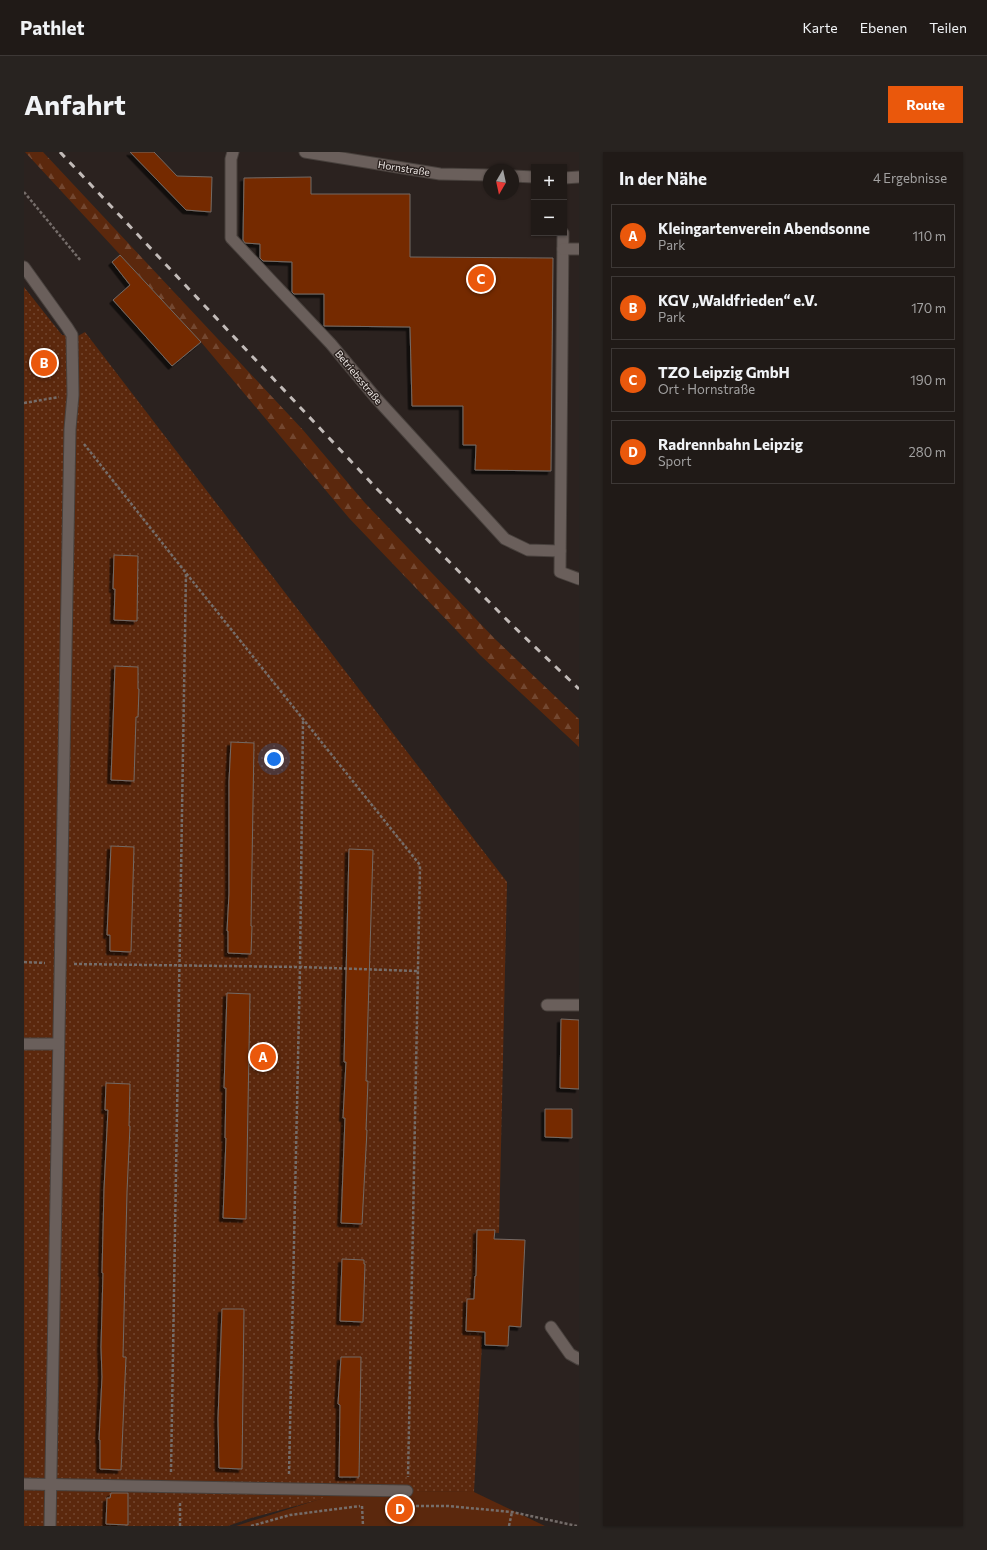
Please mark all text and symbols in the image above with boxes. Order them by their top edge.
text: Pathlet [20,16,85,39]
text: Karte [802,19,838,36]
text: Ebenen [860,19,907,36]
text: Teilen [929,19,967,36]
button: Route [888,86,963,123]
text: Anfahrt [24,87,126,121]
street label: Hornstraße [377,158,431,178]
north arrow [483,164,519,200]
map controls [531,164,567,236]
button: + [531,164,567,200]
text: In der Nähe [619,168,707,189]
text: 4 Ergebnisse [873,170,947,186]
button: − [531,200,567,236]
text: Kleingartenverein Abendsonne [658,219,870,237]
text: A [628,228,638,244]
text: 110 m [913,228,946,244]
text: Park [658,237,685,253]
pin: C [468,264,494,294]
text: KGV „Waldfrieden“ e.V. [658,291,818,309]
text: B [629,300,637,316]
text: 170 m [911,300,946,316]
text: Park [658,309,685,325]
street label: Betriebsstraße [333,347,385,407]
pin: B [31,348,57,378]
text: TZO Leipzig GmbH [658,363,790,381]
text: C [629,372,637,388]
text: 190 m [910,372,946,388]
text: Ort · Hornstraße [658,381,755,397]
text: Radrennbahn Leipzig [658,435,803,453]
text: D [628,444,638,460]
text: 280 m [909,444,946,460]
text: Sport [658,453,692,469]
your location [264,749,284,769]
pin: A [250,1042,276,1072]
pin: D [387,1494,413,1524]

